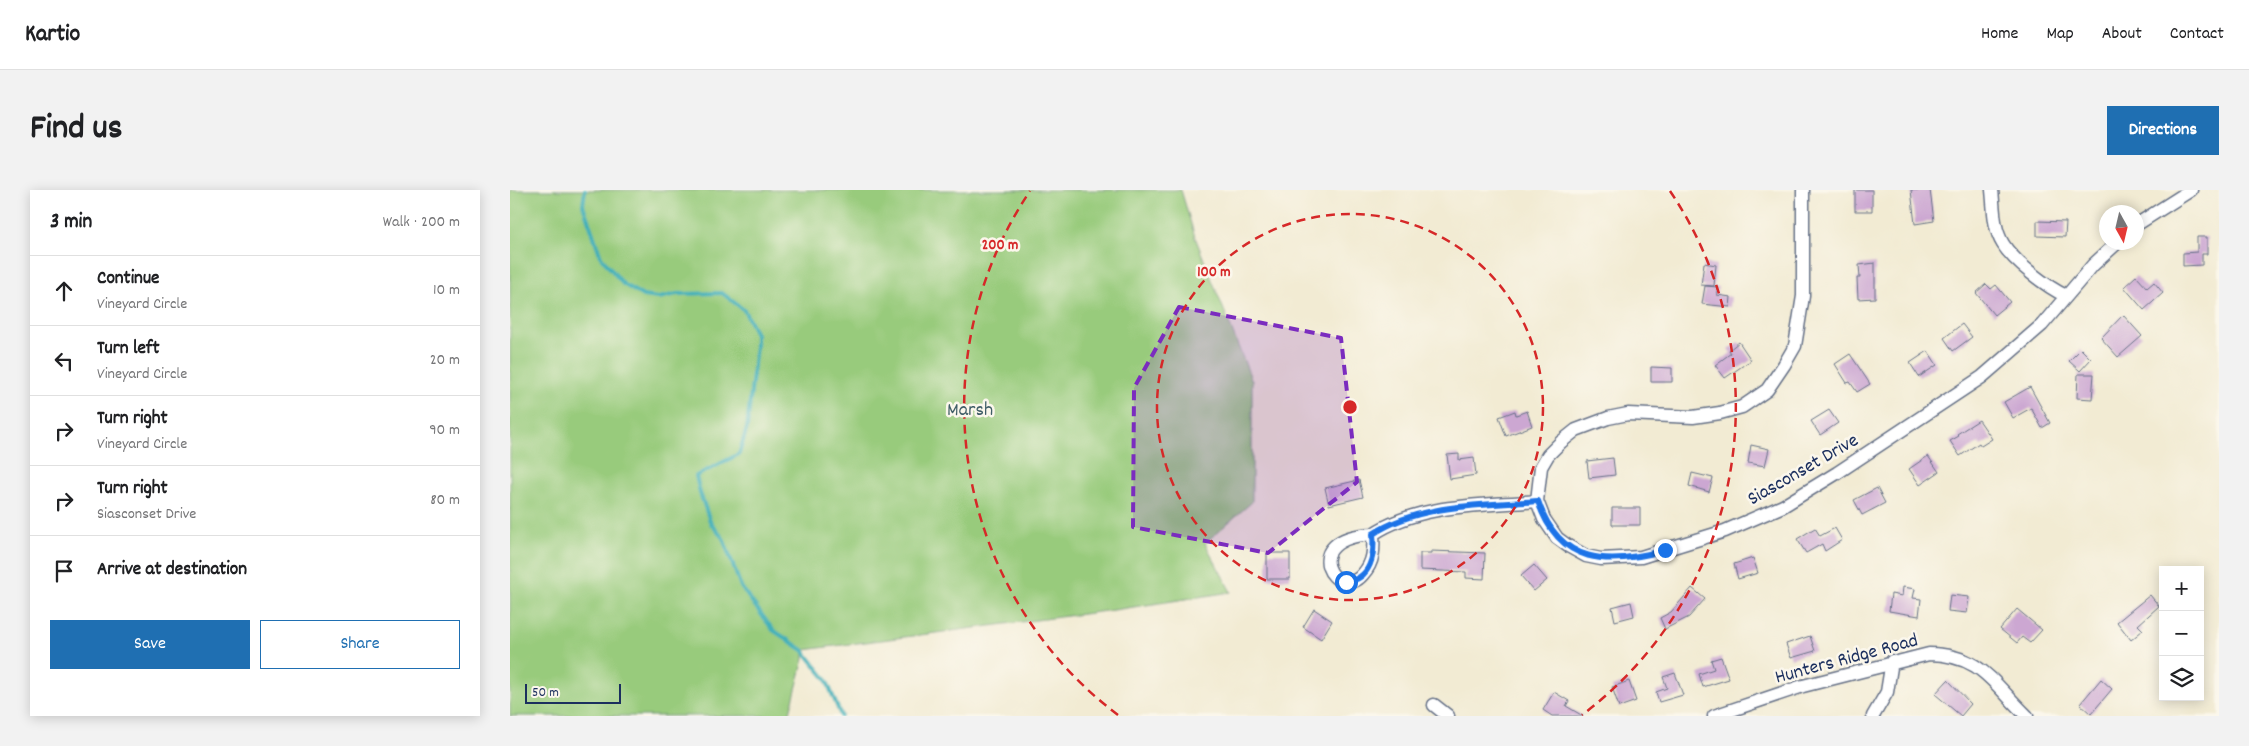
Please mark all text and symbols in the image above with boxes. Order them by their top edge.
text: Kartio [25,18,80,52]
text: Home [1981,22,2018,47]
text: Map [2046,22,2074,47]
text: About [2102,22,2142,47]
text: Contact [2170,22,2224,47]
text: Find us [30,105,122,155]
button: Directions [2107,106,2219,155]
north arrow [2099,205,2144,250]
text: 3 min [50,208,92,238]
text: Walk · 200 m [383,211,460,234]
text: 200 m [982,235,1018,257]
text: 100 m [1197,262,1231,284]
text: Continue [97,266,159,293]
icon: ahead [50,277,78,305]
text: 10 m [433,279,460,302]
text: Vineyard Circle [97,293,187,316]
text: Turn left [97,336,160,363]
icon: left [50,347,78,375]
text: 20 m [430,349,460,372]
text: Vineyard Circle [97,363,187,386]
park label: Marsh [947,397,993,425]
centre of rings [1341,398,1359,416]
text: Turn right [97,406,168,433]
icon: right [50,417,78,445]
text: 90 m [429,419,460,442]
street label: Siasconset Drive [1743,427,1864,514]
text: Vineyard Circle [97,433,187,456]
text: Turn right [97,476,168,503]
icon: right [50,487,78,515]
text: 80 m [430,489,460,512]
text: Siasconset Drive [97,503,196,526]
route end [1654,539,1677,562]
icon: arrive [50,557,78,585]
text: Arrive at destination [97,557,247,584]
map controls [2159,566,2204,701]
button: + [2159,566,2204,611]
route start [1335,571,1358,594]
button: − [2159,611,2204,656]
button: Save [50,620,250,669]
button: Share [260,620,460,669]
street label: Hunters Ridge Road [1772,627,1921,692]
button: layers [2159,656,2204,701]
scale bar [525,681,621,704]
text: 50 m [532,683,559,703]

